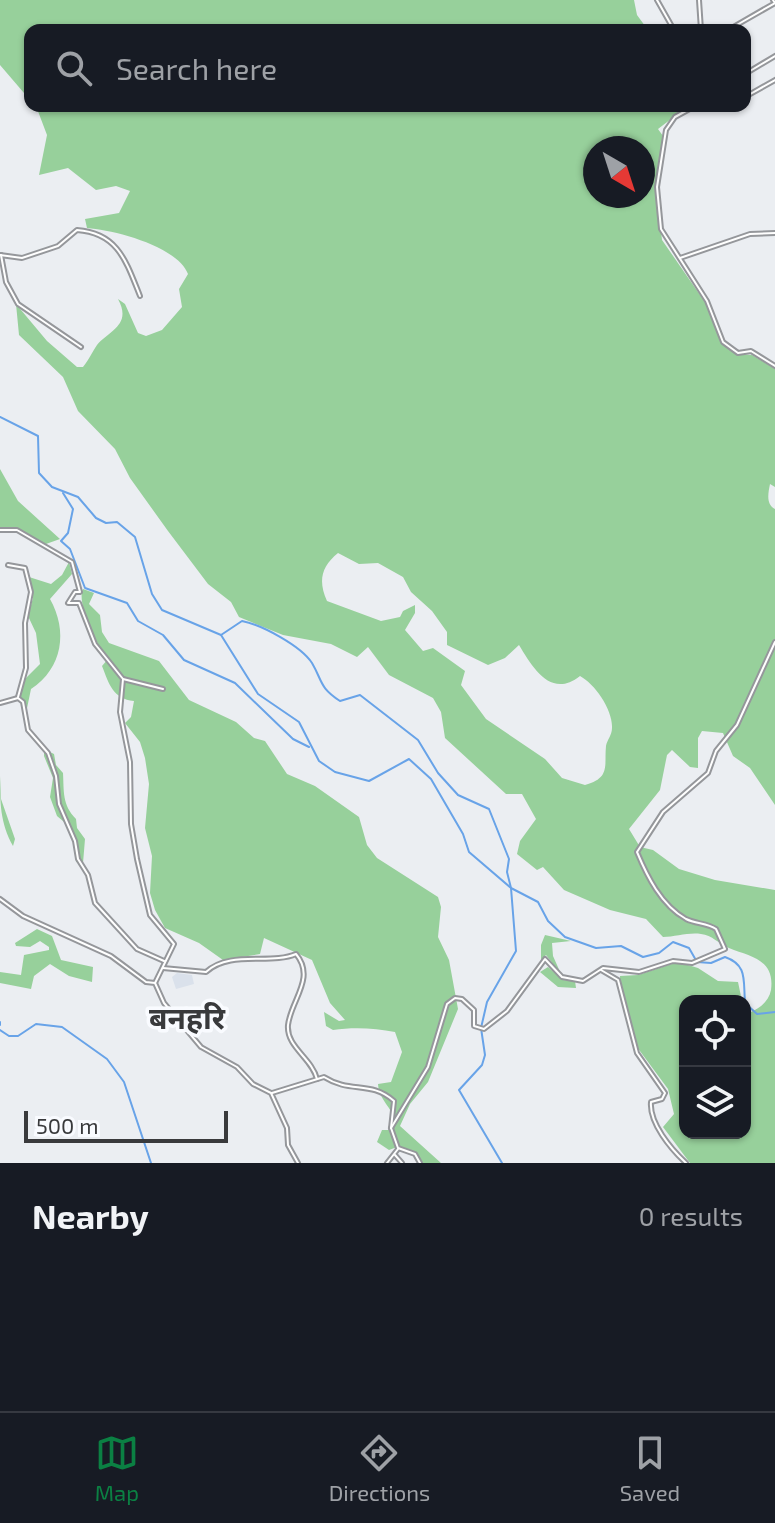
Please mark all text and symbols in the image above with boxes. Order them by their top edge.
search box [24,24,751,112]
icon: search [52,46,96,90]
text: Search here [116,50,277,86]
north arrow [583,136,655,208]
map controls [679,995,751,1139]
button: locate [679,995,751,1067]
district label: बनहरि [149,999,226,1035]
button: layers [679,1067,751,1139]
scale bar [24,1107,228,1143]
text: 500 m [36,1112,99,1138]
text: Nearby [32,1195,149,1236]
text: 0 results [639,1200,743,1231]
tab: Map [95,1431,139,1505]
tab: Directions [329,1431,430,1505]
tab: Saved [620,1431,680,1505]

